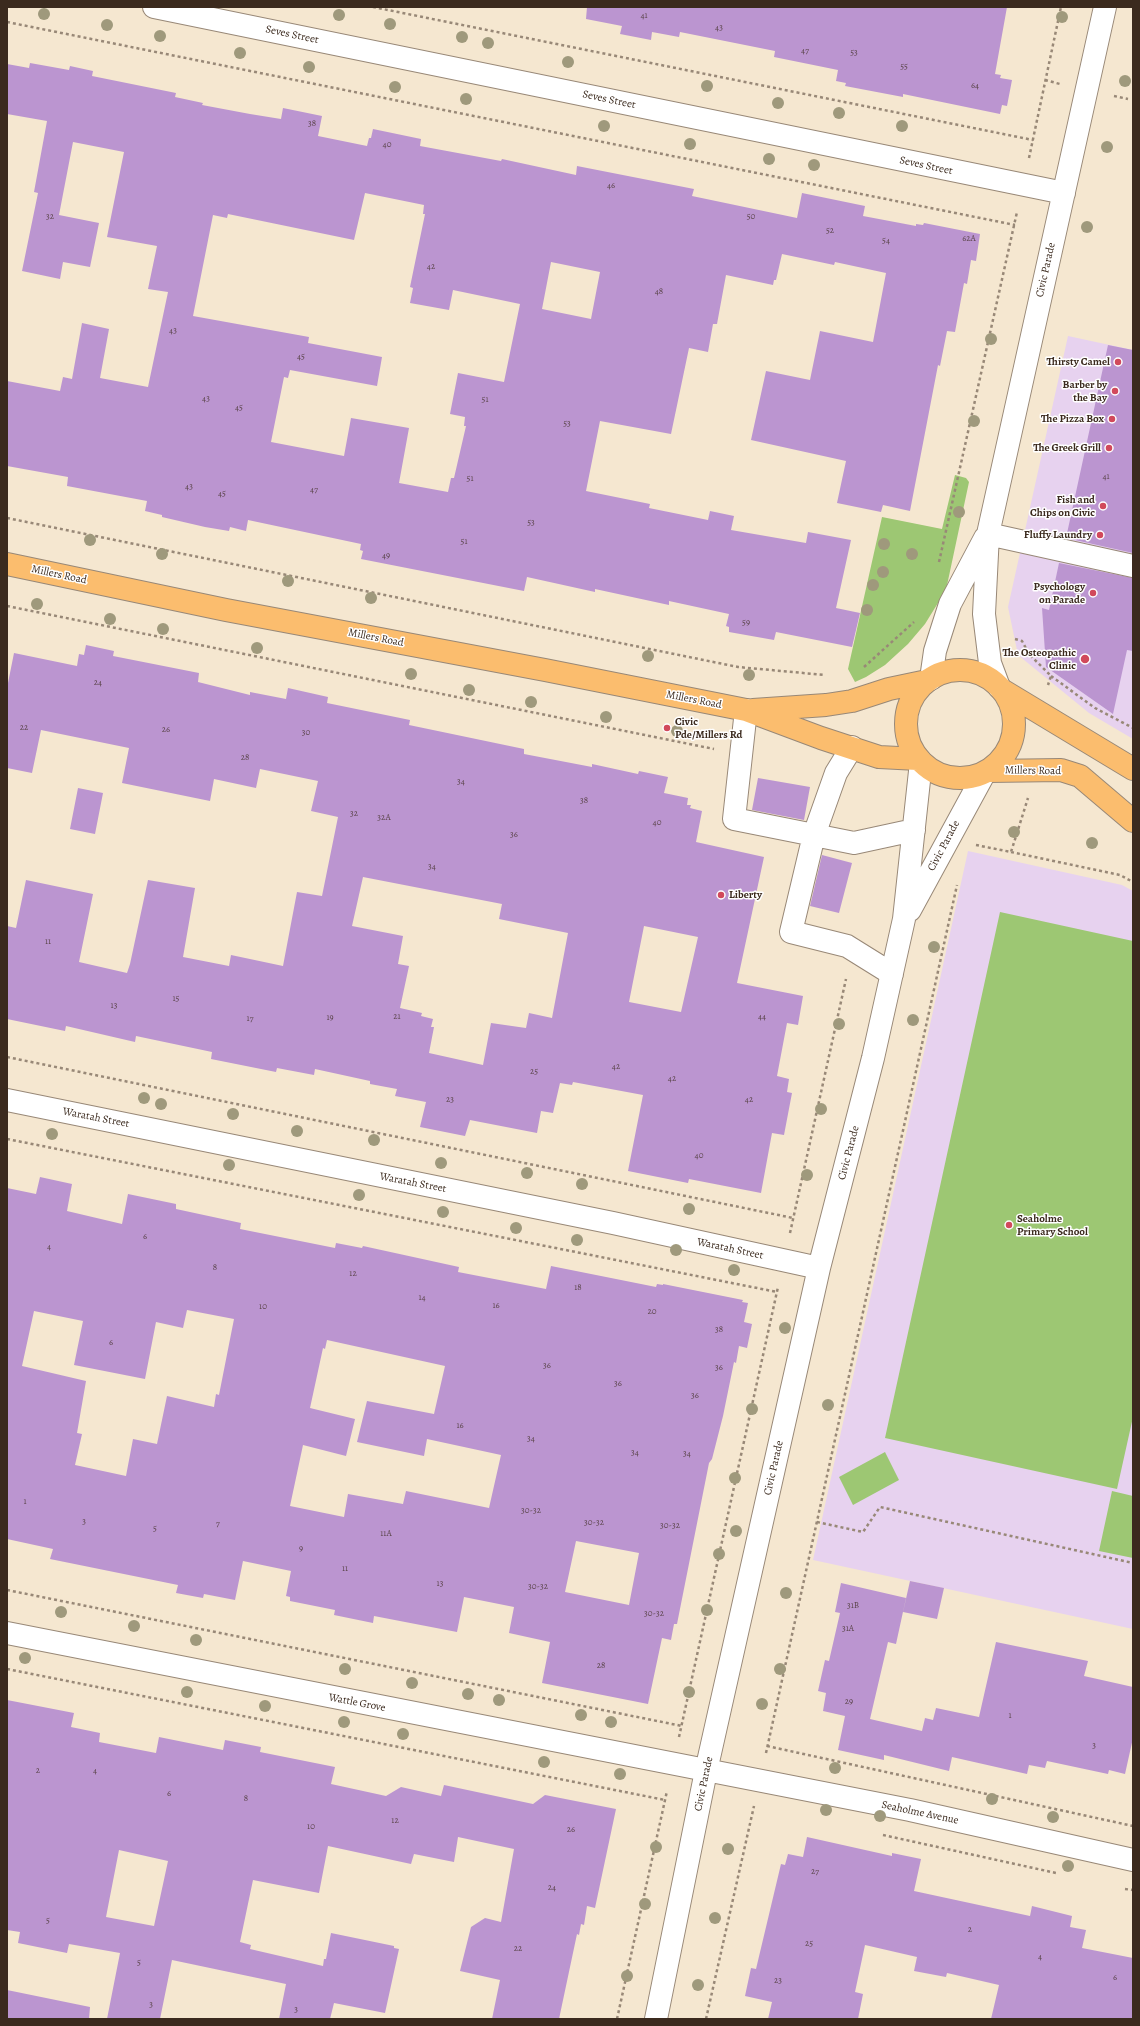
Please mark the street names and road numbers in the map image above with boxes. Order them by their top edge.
street label: Seves Street [264,23,320,47]
street label: Seves Street [581,88,637,112]
street label: Seves Street [898,154,954,178]
street label: Civic Parade [1033,241,1059,299]
street label: Millers Road [30,563,88,587]
street label: Millers Road [347,626,405,650]
street label: Millers Road [665,688,723,712]
street label: Millers Road [1005,764,1061,778]
street label: Civic Parade [925,818,963,874]
street label: Waratah Street [62,1105,130,1131]
street label: Civic Parade [835,1124,863,1182]
street label: Waratah Street [379,1170,447,1196]
street label: Waratah Street [696,1236,764,1262]
street label: Civic Parade [761,1439,787,1497]
street label: Wattle Grove [327,1691,387,1715]
street label: Civic Parade [692,1755,716,1813]
street label: Seaholme Avenue [880,1798,960,1828]

